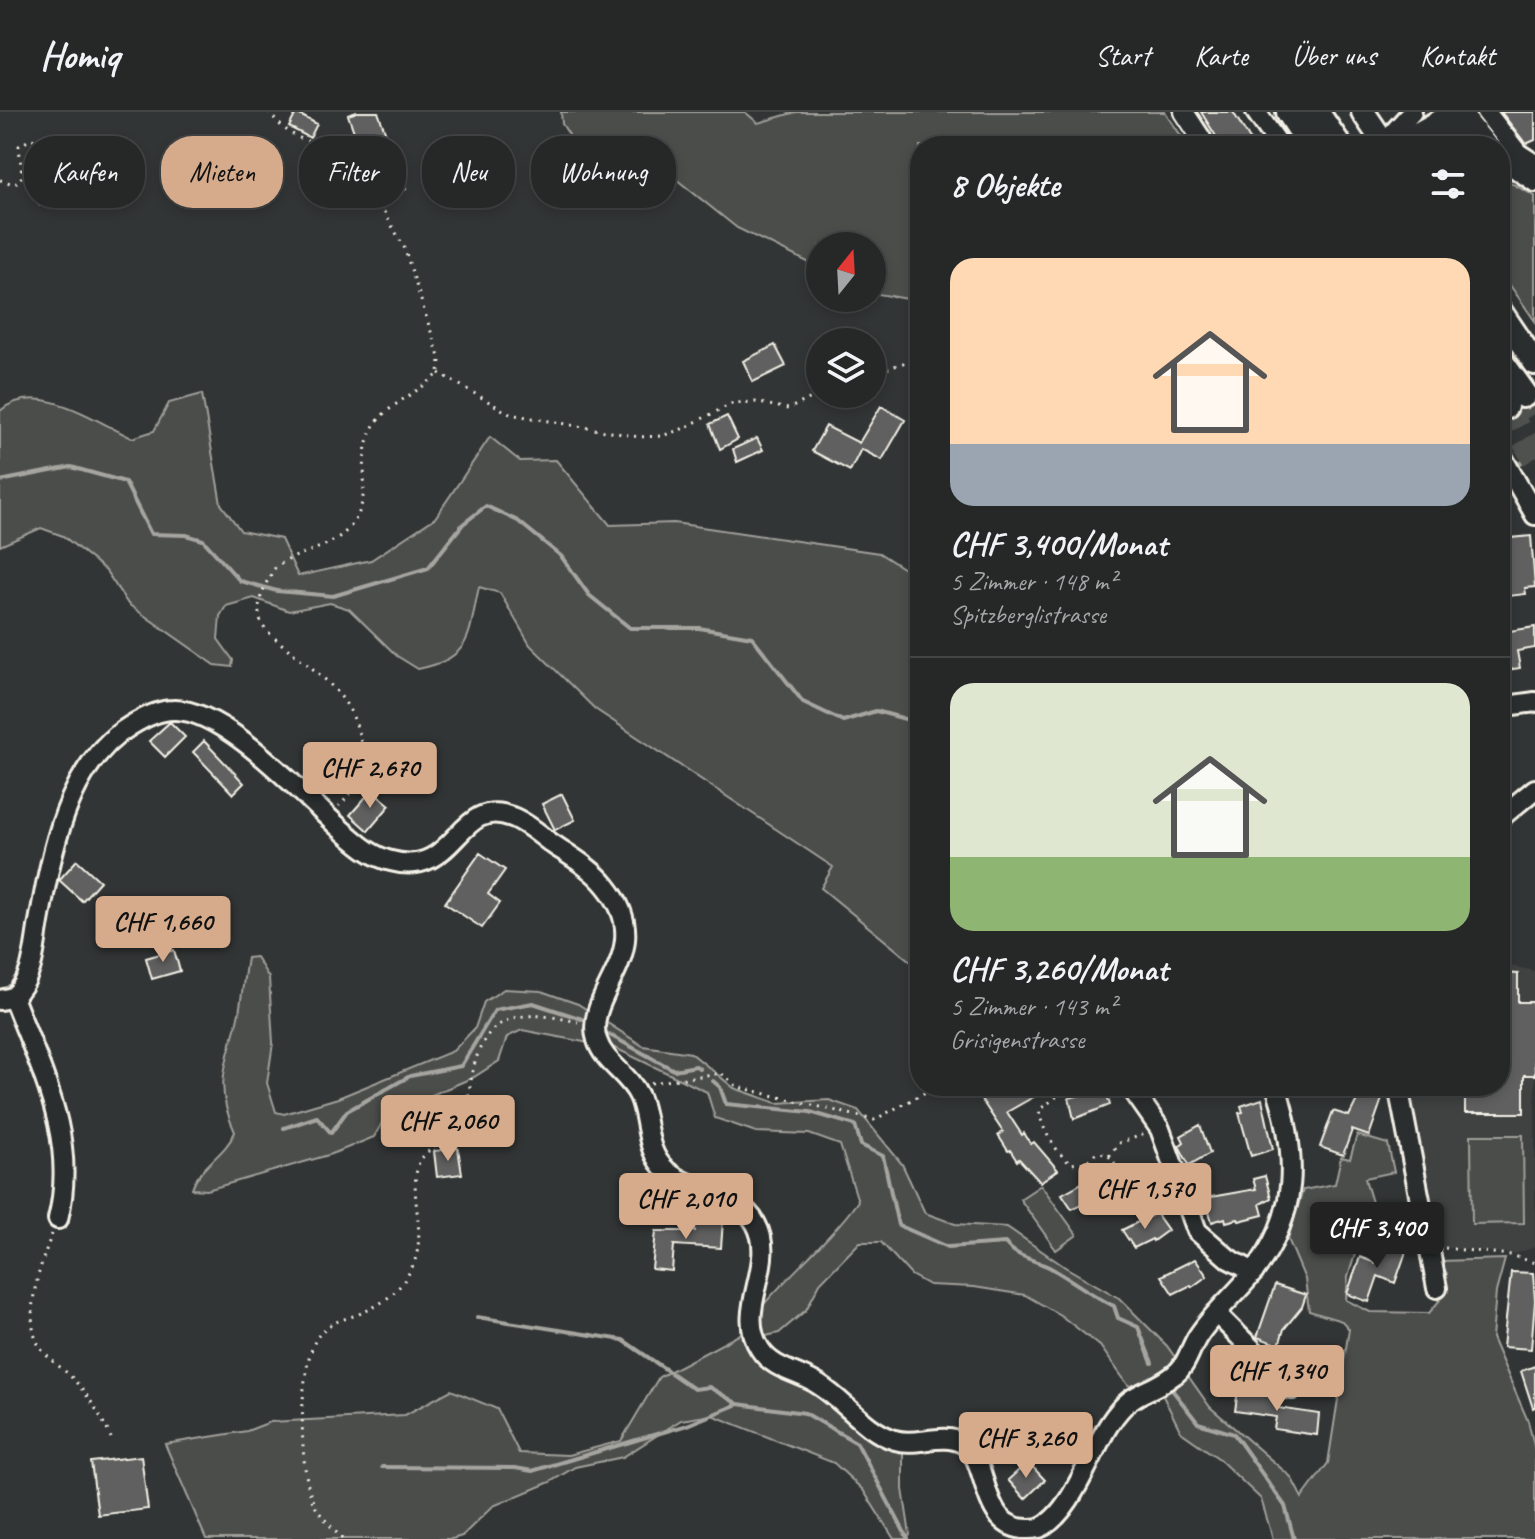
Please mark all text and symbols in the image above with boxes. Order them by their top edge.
text: Homiq [40,32,119,79]
text: Start [1095,38,1150,73]
text: Karte [1194,38,1248,73]
text: Über uns [1292,38,1376,73]
text: Kontakt [1420,38,1495,73]
chip: Kaufen [24,136,145,208]
chip: Mieten [161,136,283,208]
chip: Filter [299,136,406,208]
chip: Neu [422,136,515,208]
chip: Wohnung [531,136,676,208]
icon: filters [1426,162,1470,206]
text: 8 Objekte [950,163,1060,206]
north arrow [806,232,886,312]
map controls [806,232,886,408]
icon: home [1138,310,1282,454]
button: layers [806,328,886,408]
text: CHF 3,400/Monat [950,522,1167,565]
text: 5 Zimmer · 148 m² [950,565,1116,598]
text: Spitzberglistrasse [950,598,1106,631]
icon: home [1138,735,1282,879]
pin: CHF 2,670 [278,742,462,810]
text: CHF 2,670 [321,751,419,784]
pin: CHF 1,660 [71,896,255,964]
text: CHF 1,660 [114,905,212,938]
text: CHF 3,260/Monat [950,947,1168,990]
text: 5 Zimmer · 143 m² [950,990,1116,1023]
text: Grisigenstrasse [950,1023,1084,1056]
pin: CHF 2,060 [356,1095,540,1163]
text: CHF 2,060 [399,1104,497,1137]
pin: CHF 1,570 [1053,1163,1237,1231]
text: CHF 1,570 [1096,1172,1194,1205]
pin: CHF 2,010 [594,1173,778,1241]
text: CHF 2,010 [637,1182,735,1215]
pin: CHF 3,400 [1285,1202,1469,1270]
text: CHF 3,400 [1328,1211,1426,1244]
pin: CHF 1,340 [1185,1345,1369,1413]
text: CHF 1,340 [1228,1354,1326,1387]
pin: CHF 3,260 [934,1412,1118,1480]
text: CHF 3,260 [977,1421,1075,1454]

